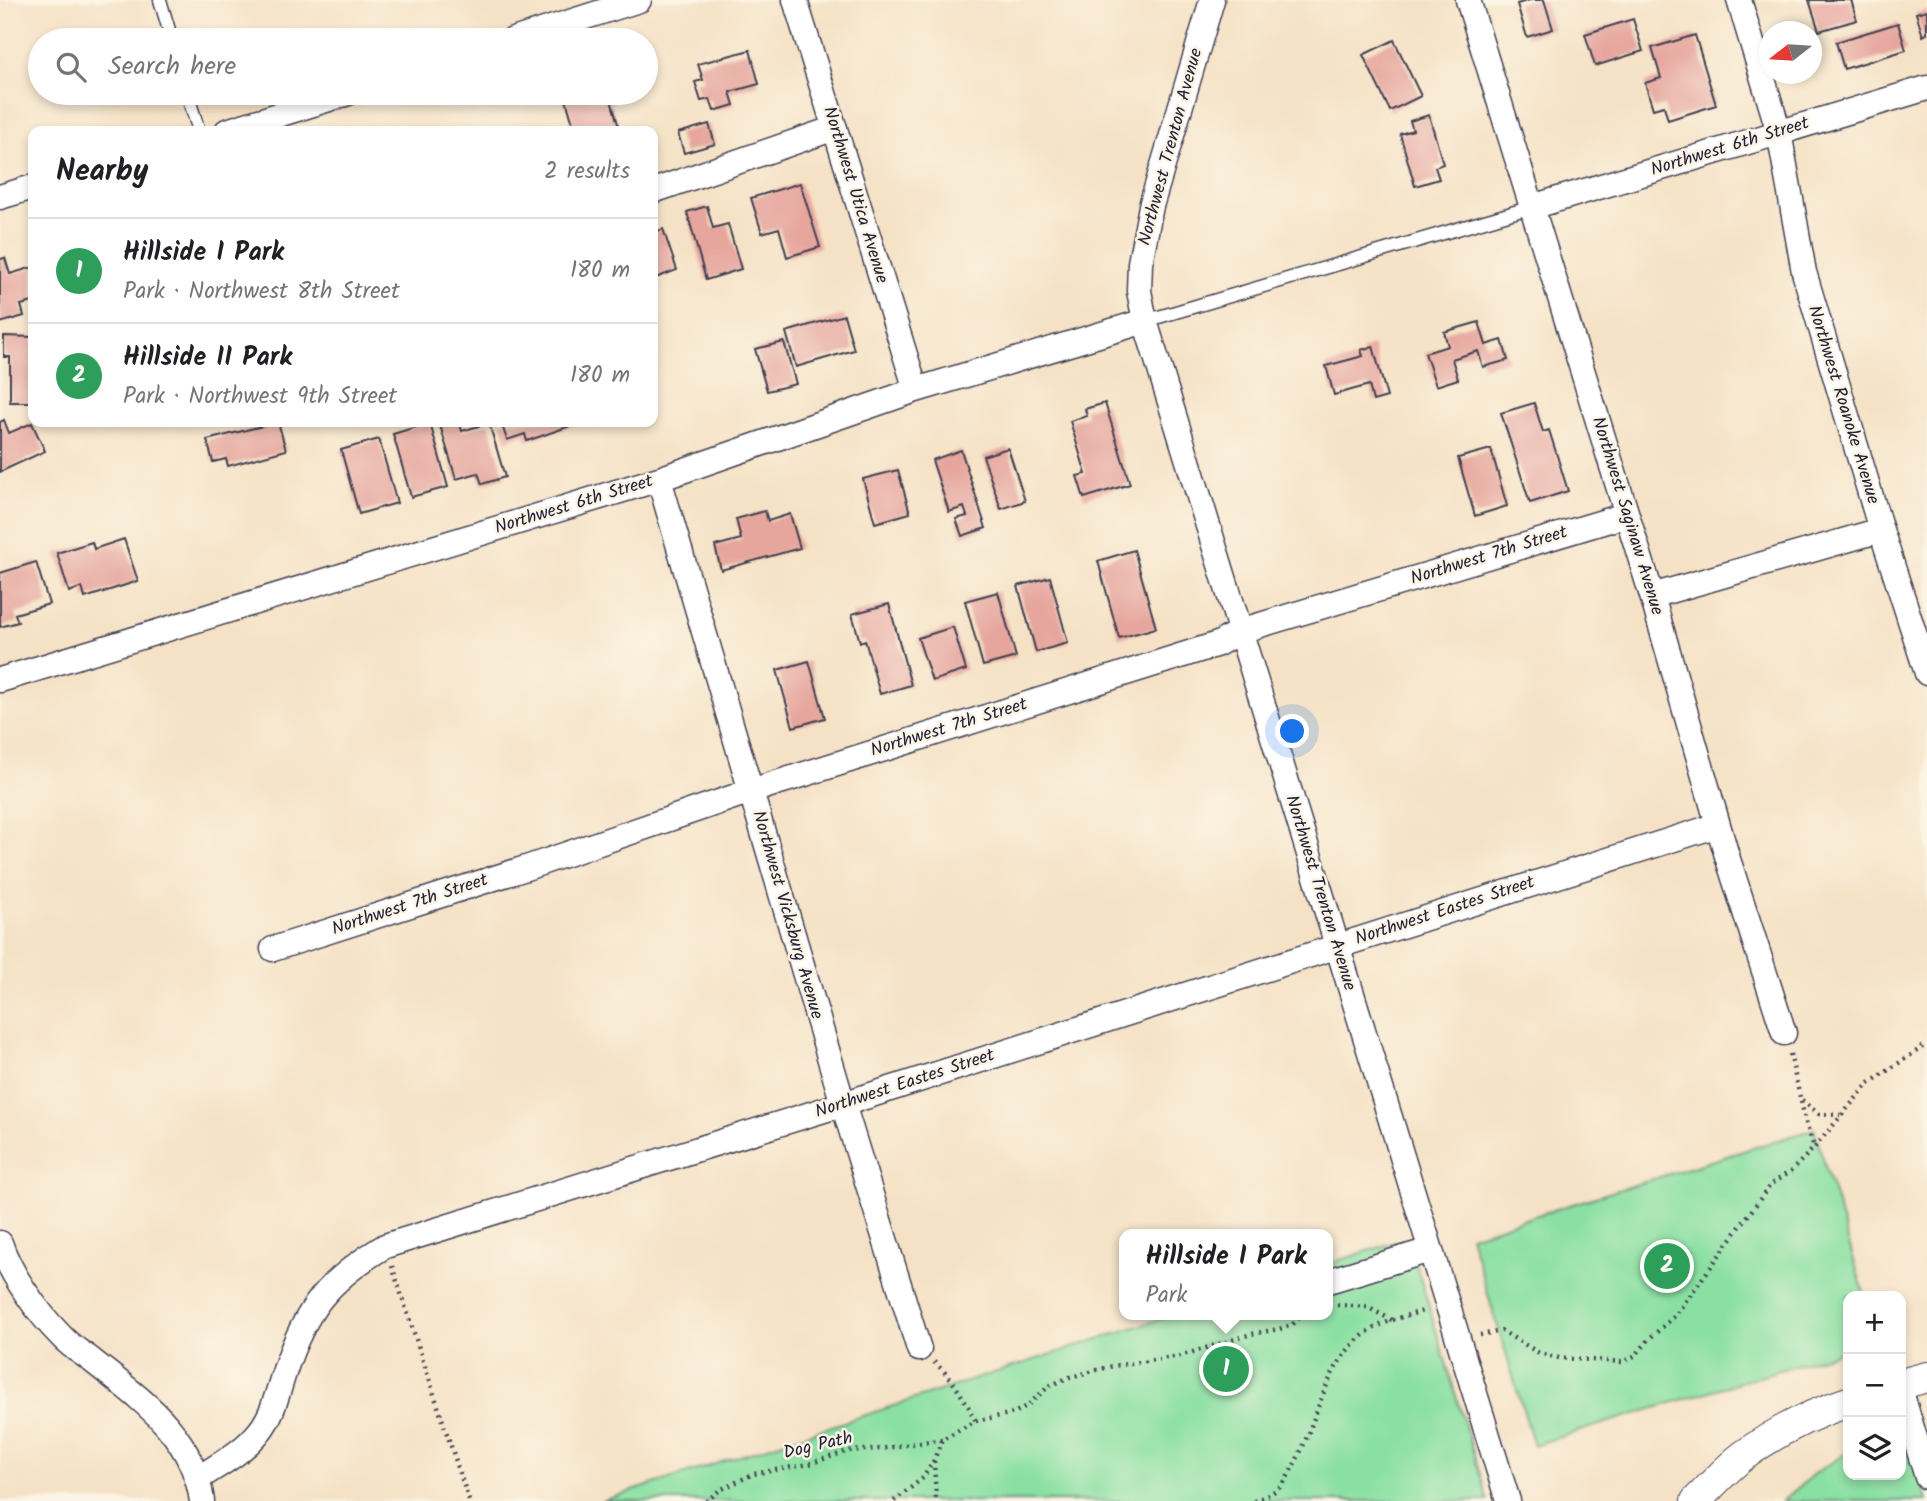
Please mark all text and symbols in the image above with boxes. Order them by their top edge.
north arrow [1759,21,1822,84]
search box [28,28,658,105]
street label: Northwest Trenton Avenue [1131,45,1211,249]
text: Search here [108,46,236,88]
icon: search [52,48,90,86]
street label: Northwest Utica Avenue [814,103,896,287]
street label: Northwest 6th Street [1647,109,1814,185]
text: Nearby [56,148,148,196]
text: 2 results [544,154,630,190]
text: Hillside I Park [123,232,284,274]
text: 1 [76,253,82,289]
text: 180 m [570,253,630,289]
text: Park · Northwest 8th Street [123,274,400,310]
street label: Northwest Roanoke Avenue [1799,302,1887,508]
text: Hillside II Park [123,337,292,379]
text: 2 [72,358,86,394]
text: 180 m [570,358,630,394]
text: Park · Northwest 9th Street [123,379,397,415]
street label: Northwest Saginaw Avenue [1583,413,1671,619]
street label: Northwest 6th Street [491,467,658,543]
street label: Northwest 7th Street [1407,518,1572,594]
street label: Northwest 7th Street [867,690,1032,766]
your location [1275,714,1309,748]
street label: Northwest Trenton Avenue [1276,792,1364,994]
street label: Northwest Vicksburg Avenue [743,807,831,1023]
street label: Northwest 7th Street [328,866,493,944]
street label: Northwest Eastes Street [1351,868,1539,954]
street label: Northwest Eastes Street [811,1041,999,1127]
popup [1119,1229,1333,1320]
text: Hillside I Park [1146,1236,1306,1278]
pin: 2 [1644,1240,1690,1292]
text: Park [1146,1278,1187,1314]
map controls [1843,1291,1906,1480]
button: + [1843,1291,1906,1354]
pin: 1 [1203,1343,1249,1395]
button: − [1843,1354,1906,1417]
button: layers [1843,1417,1906,1480]
street label: Dog Path [780,1424,856,1468]

